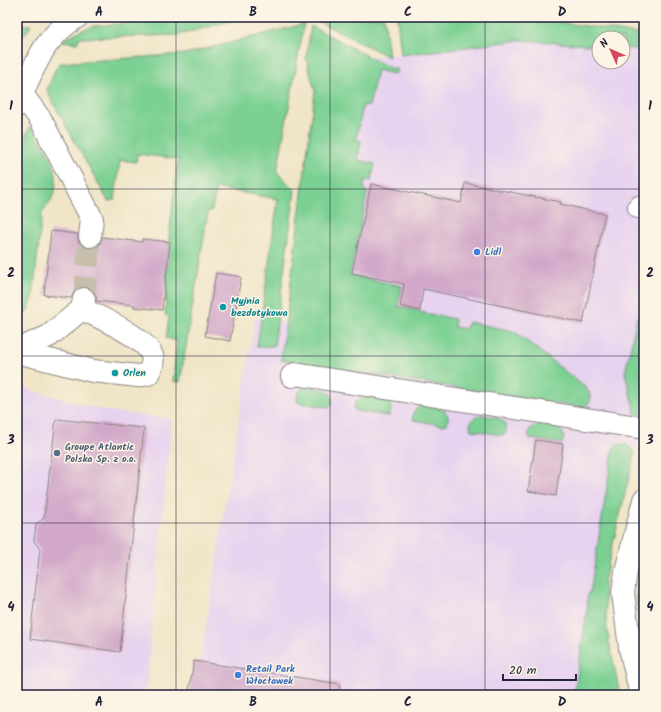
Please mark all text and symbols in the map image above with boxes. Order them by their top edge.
text: A [95,2,103,23]
text: B [249,2,257,23]
text: C [404,2,412,23]
text: D [558,2,567,23]
north arrow [591,30,631,70]
text: N [596,35,613,52]
text: 1 [9,96,13,117]
text: 1 [648,96,652,117]
place label: Lidl [485,244,501,260]
marker: Lidl [472,247,482,257]
text: 2 [7,263,15,284]
text: 2 [646,263,654,284]
place label: Myjnia bezdotykowa [231,293,288,321]
marker: Myjnia bezdotykowa [218,302,228,312]
place label: Orlen [123,365,146,381]
marker: Orlen [110,368,120,378]
text: 3 [6,430,15,451]
text: 3 [645,430,654,451]
place label: Groupe Atlantic Polska Sp. z o.o. [65,439,136,467]
marker: Groupe Atlantic Polska Sp. z o.o. [52,448,62,458]
text: 4 [7,597,15,618]
text: 4 [646,597,654,618]
scale bar [503,656,576,682]
place label: Retail Park Włocławek [246,661,296,689]
text: 20 m [509,661,537,680]
marker: Retail Park Włocławek [233,670,243,680]
text: A [95,692,103,712]
text: B [249,692,257,712]
text: C [404,692,412,712]
text: D [558,692,567,712]

